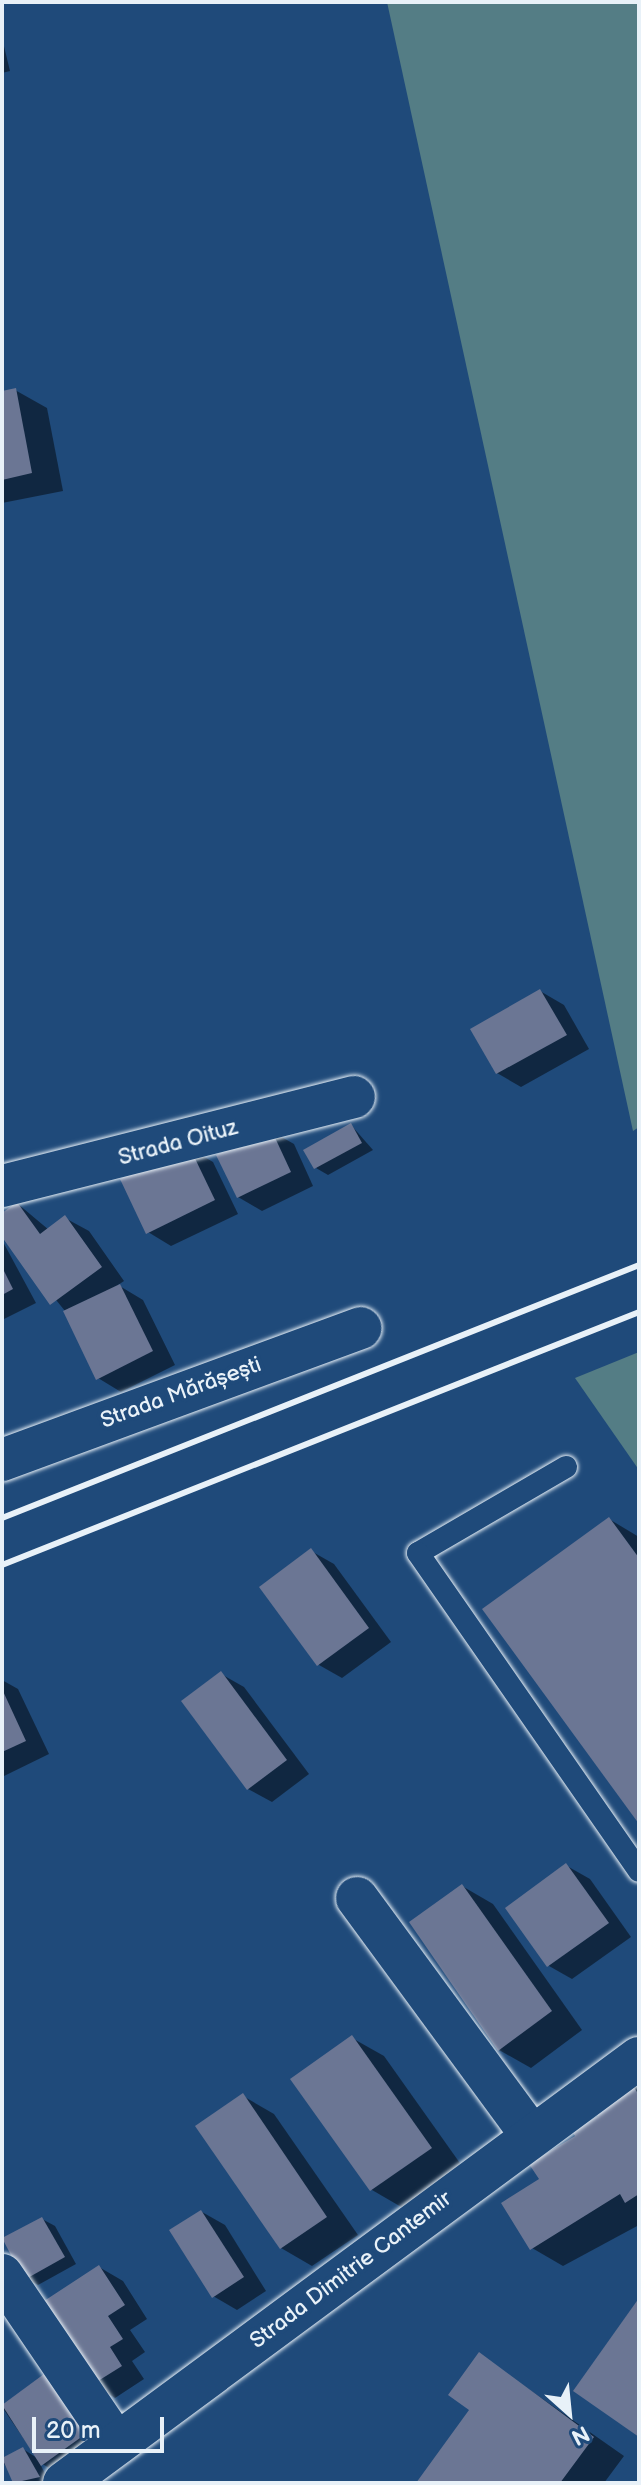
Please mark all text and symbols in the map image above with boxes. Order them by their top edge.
street label: Strada Oituz [115,1114,241,1172]
street label: Strada Mărășești [97,1352,265,1434]
street label: Strada Dimitrie Cantemir [245,2186,457,2354]
north arrow [529,2373,609,2453]
scale bar [36,2401,168,2451]
text: 20 m [46,2416,101,2445]
text: N [567,2419,594,2451]

